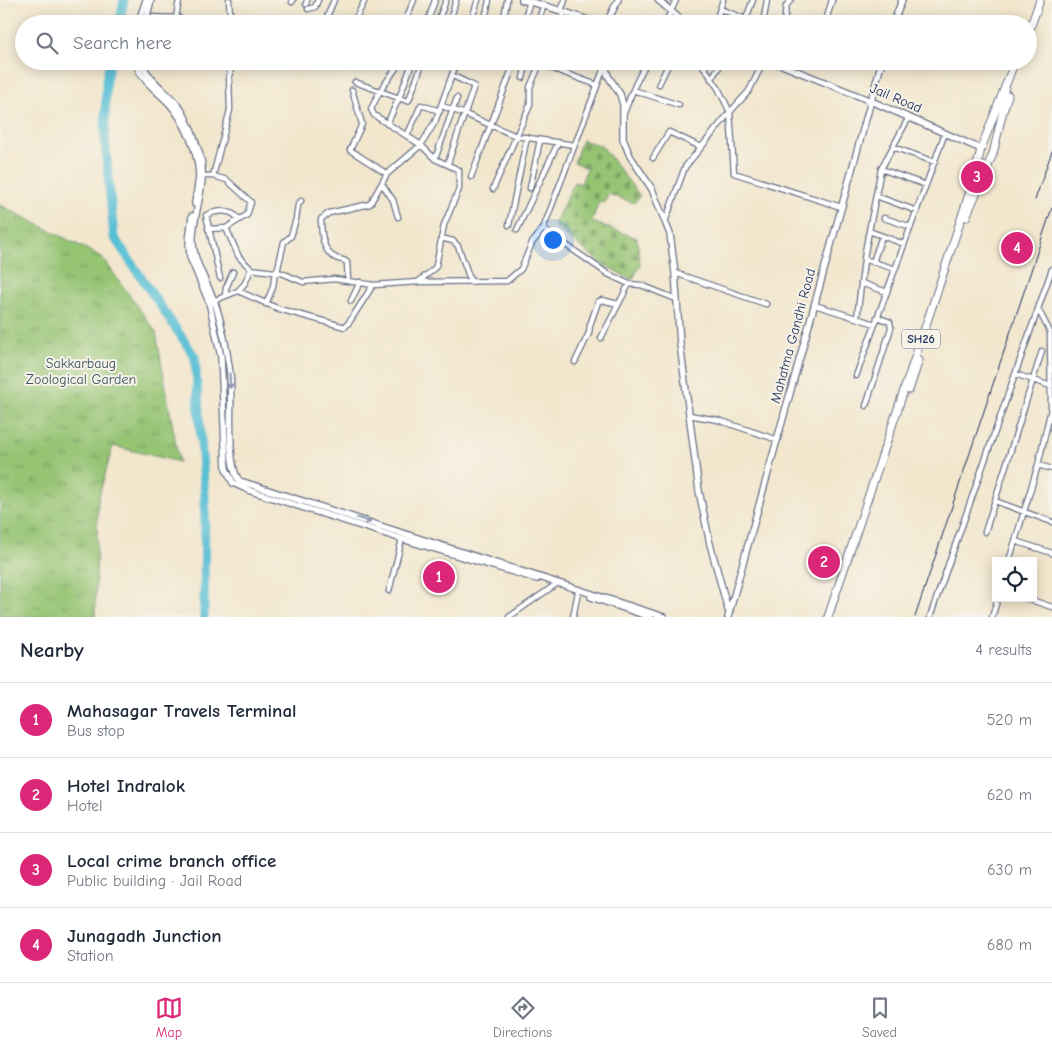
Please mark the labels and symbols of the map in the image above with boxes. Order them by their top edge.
street label: Jail Road [867,79,925,117]
pin: 3 [961,158,993,196]
your location [540,227,566,253]
pin: 4 [1001,229,1033,267]
street label: Mahatma Gandhi Road [767,267,819,405]
road number: SH26 [902,329,940,348]
park label: Sakkarbaug Zoological Garden [26,355,136,388]
one-way arrow [225,373,235,389]
one-way arrow [356,516,372,526]
pin: 2 [808,543,840,581]
pin: 1 [423,558,455,596]

